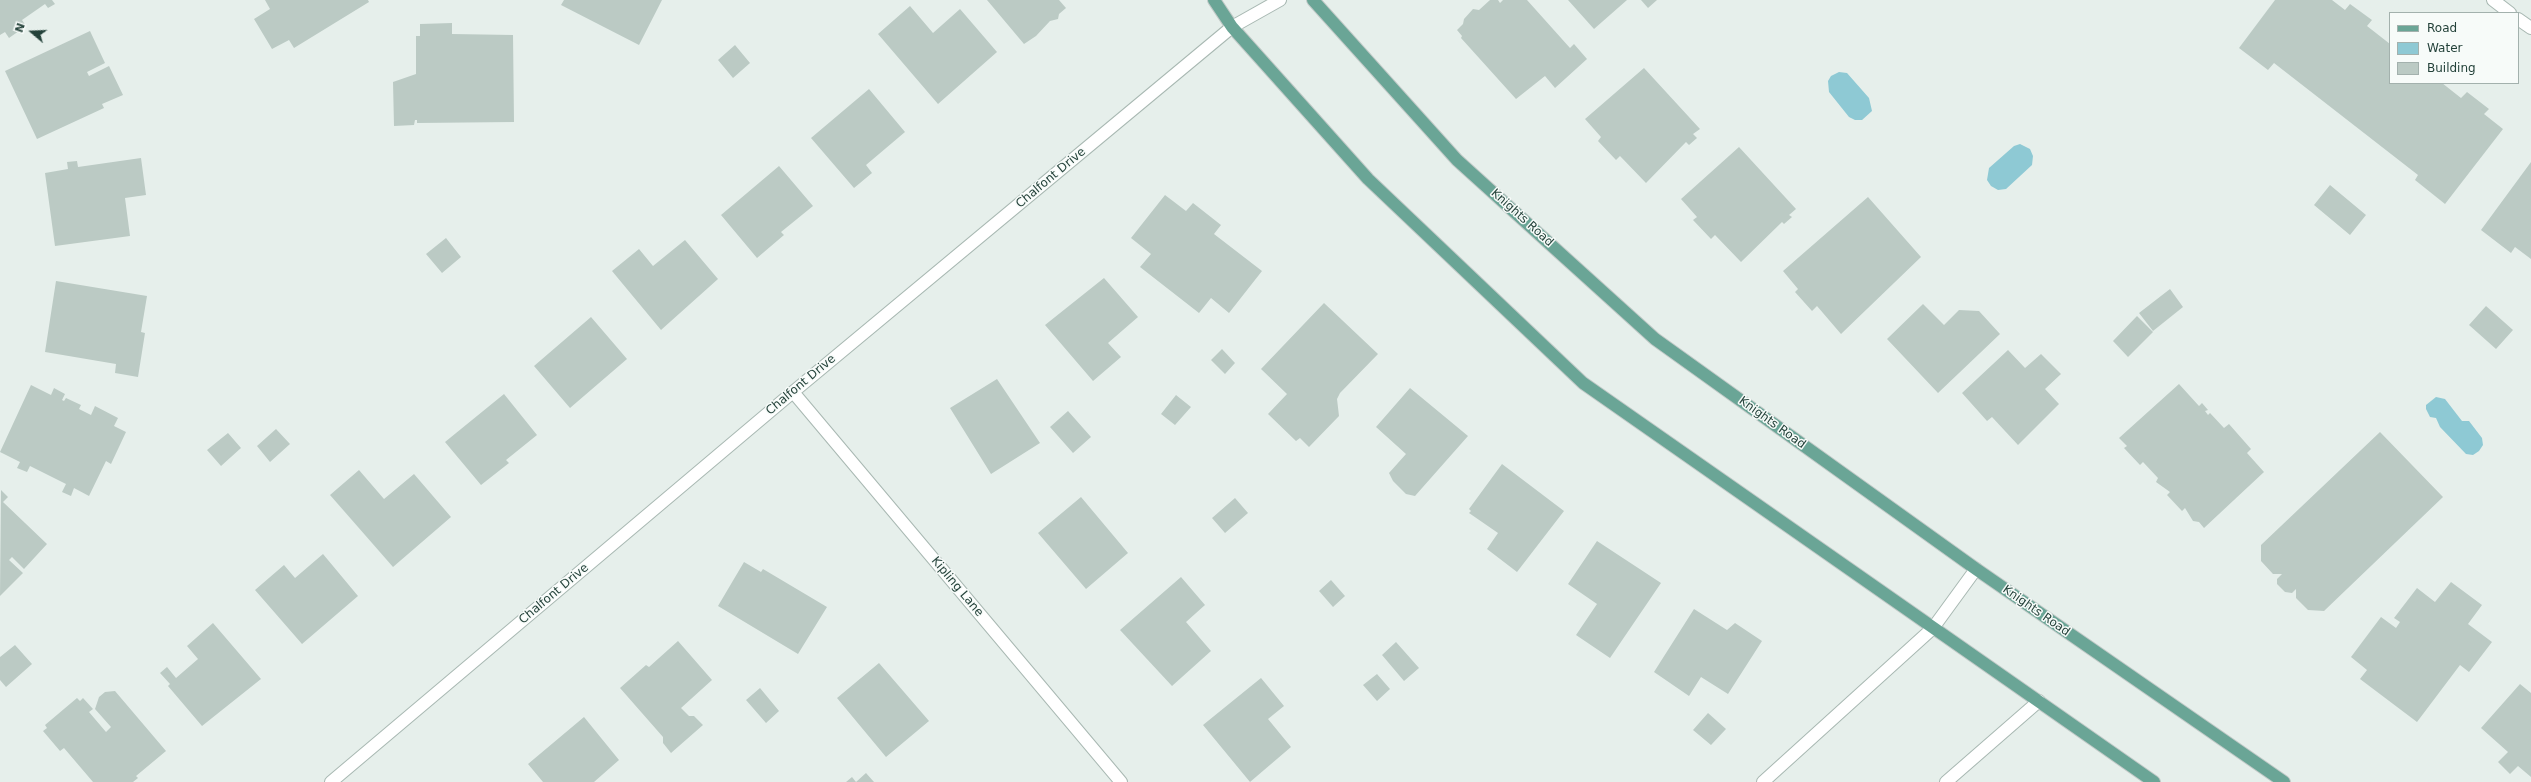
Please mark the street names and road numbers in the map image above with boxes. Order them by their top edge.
street label: Chalfont Drive [1013,145,1089,211]
street label: Knights Road [1488,186,1556,250]
street label: Chalfont Drive [763,352,839,418]
street label: Knights Road [1736,394,1808,452]
street label: Kipling Lane [928,554,986,620]
street label: Chalfont Drive [516,561,592,627]
street label: Knights Road [2000,582,2072,640]

